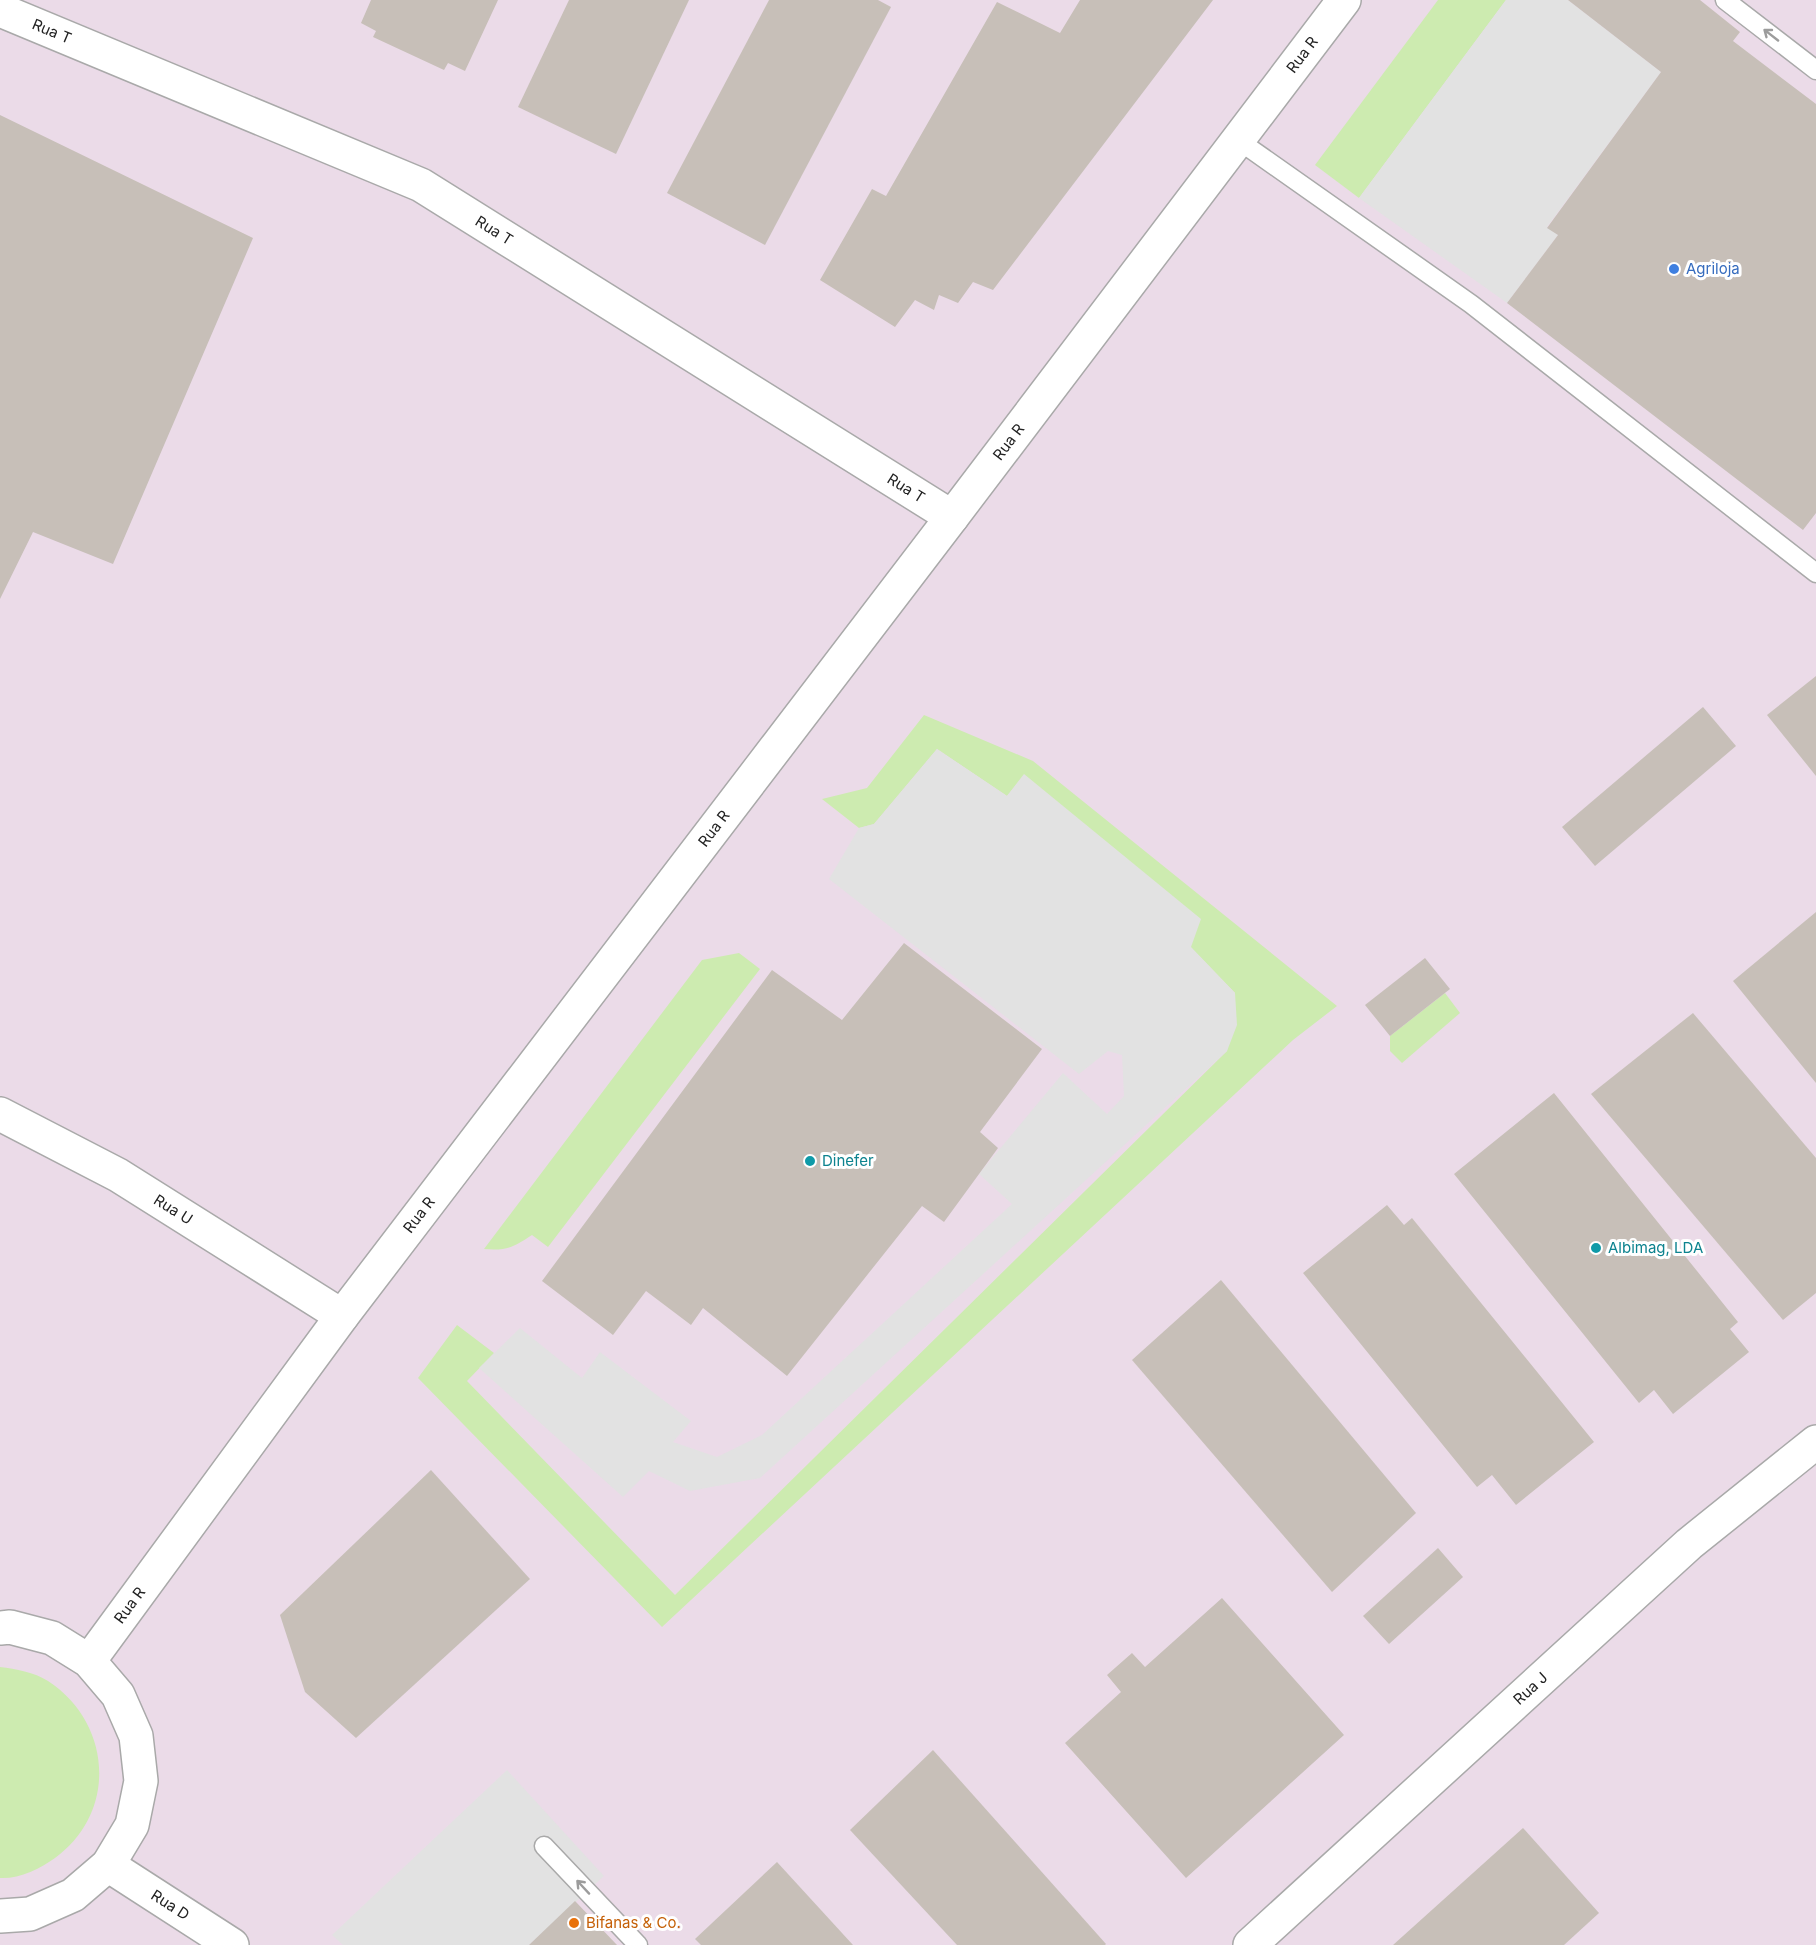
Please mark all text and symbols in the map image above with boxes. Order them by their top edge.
street label: Rua T [29,14,74,48]
one-way arrow [1763,29,1779,41]
street label: Rua R [1282,32,1322,77]
street label: Rua T [472,211,517,249]
place label: Agriloja [1686,259,1740,278]
marker: Agriloja [1667,262,1681,276]
street label: Rua R [988,420,1028,464]
street label: Rua T [884,469,929,507]
street label: Rua R [694,806,734,850]
place label: Dinefer [822,1151,874,1170]
marker: Dinefer [803,1154,817,1168]
street label: Rua U [150,1190,196,1229]
street label: Rua R [399,1192,439,1237]
place label: Albimag, LDA [1608,1238,1703,1257]
marker: Albimag, LDA [1589,1241,1603,1255]
street label: Rua R [110,1583,149,1627]
street label: Rua J [1509,1668,1551,1709]
one-way arrow [576,1880,590,1895]
street label: Rua D [148,1885,193,1924]
place label: Bifanas & Co. [586,1913,681,1932]
marker: Bifanas & Co. [567,1916,581,1930]

